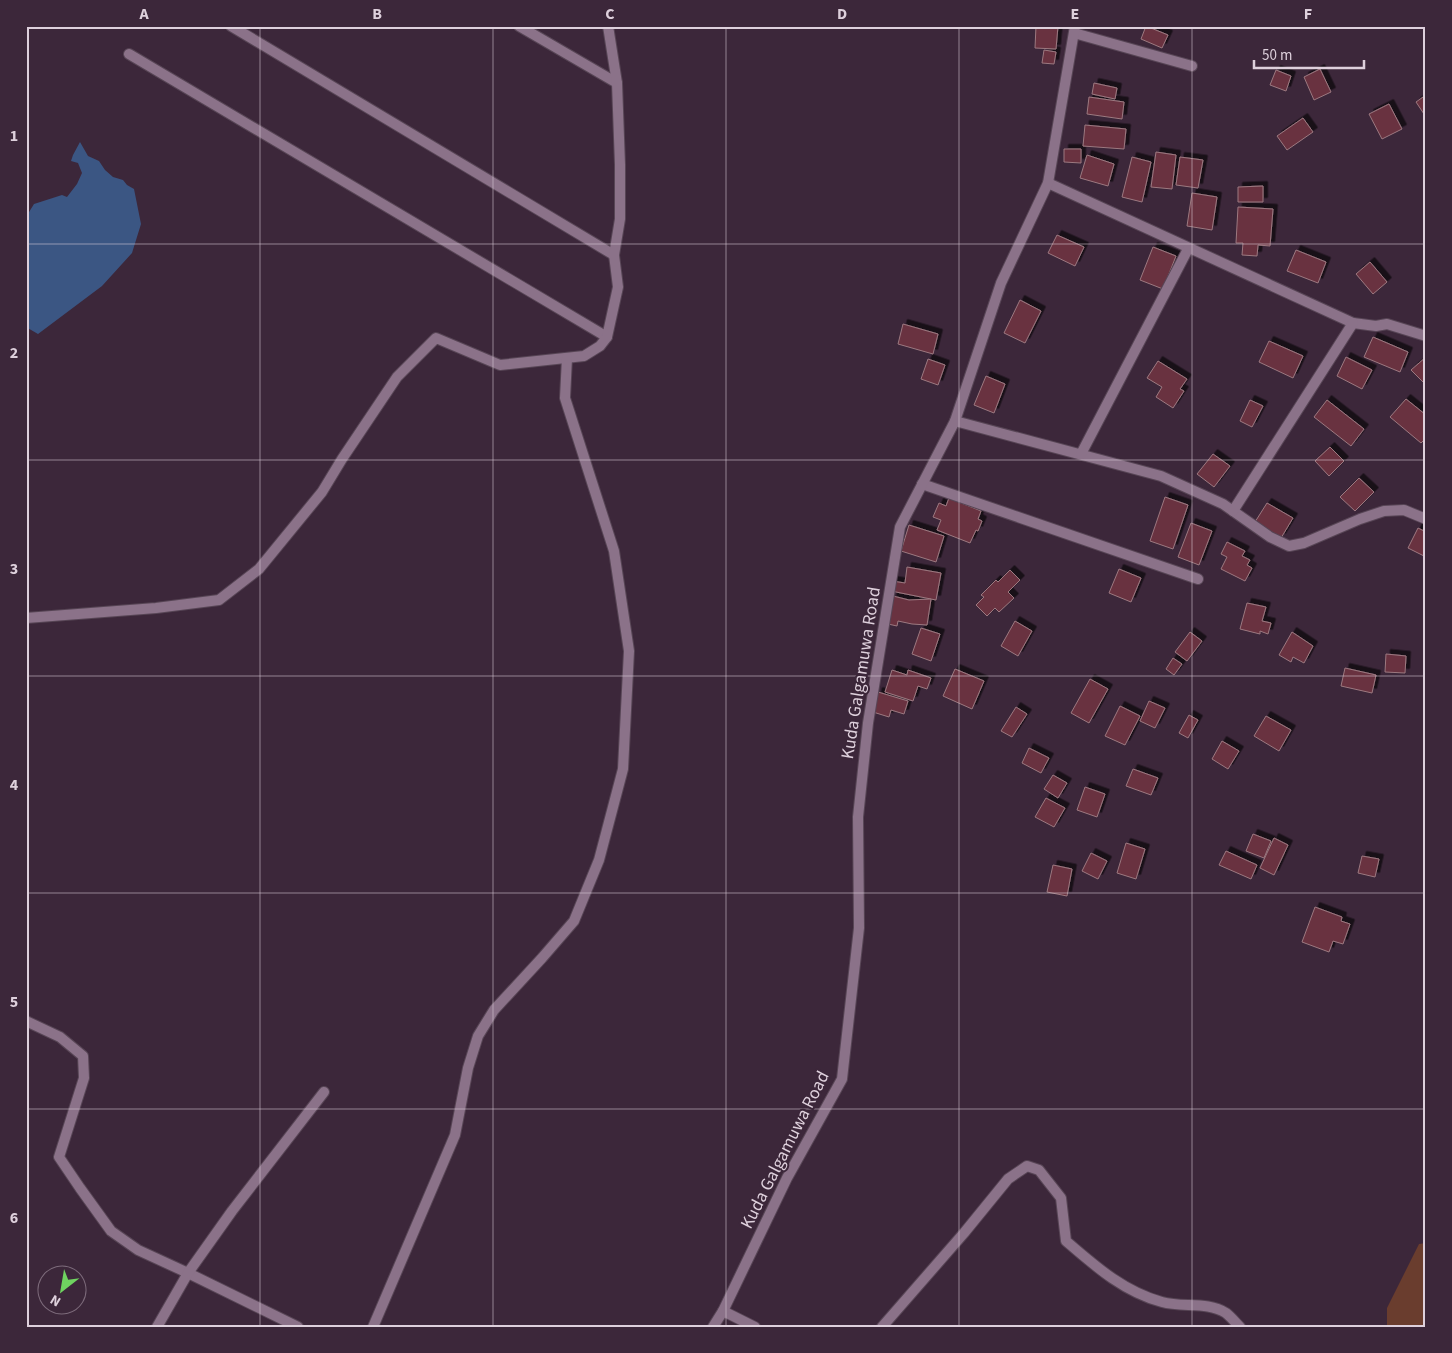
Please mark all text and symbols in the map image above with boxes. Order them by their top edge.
text: A [138,3,149,25]
text: B [372,3,382,25]
text: C [605,3,615,25]
text: D [837,3,847,25]
text: E [1071,3,1079,25]
text: F [1304,3,1312,25]
scale bar [1254,38,1364,70]
text: 50 m [1262,45,1292,66]
text: 1 [10,125,18,147]
text: 2 [10,342,18,364]
text: 3 [10,558,18,580]
street label: Kuda Galgamuwa Road [835,585,887,761]
text: 4 [10,774,19,796]
text: 5 [10,991,18,1013]
street label: Kuda Galgamuwa Road [734,1067,836,1233]
text: 6 [10,1207,18,1229]
north arrow [38,1266,88,1316]
text: N [47,1289,65,1311]

